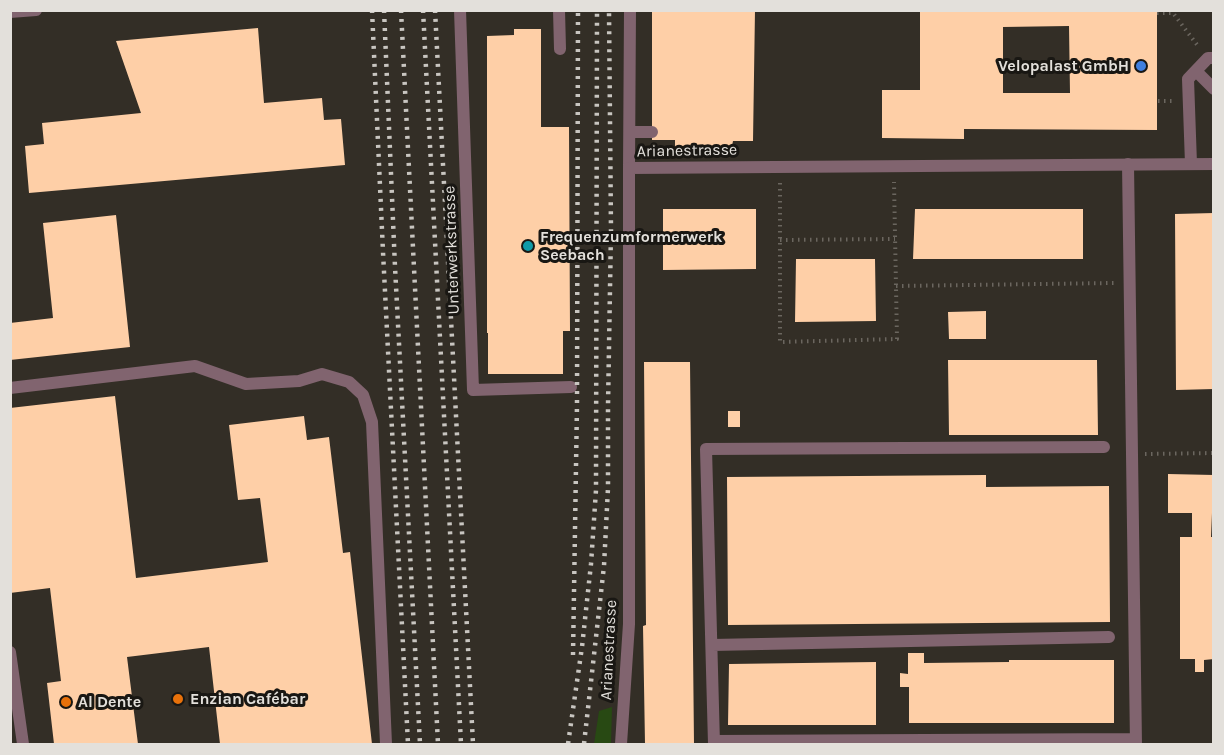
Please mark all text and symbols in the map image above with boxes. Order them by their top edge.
place label: Velopalast GmbH [998,56,1129,76]
marker: Velopalast GmbH [1134,59,1148,73]
street label: Arianestrasse [637,141,737,161]
street label: Unterwerkstrasse [440,185,464,315]
place label: Frequenzumformerwerk Seebach [540,227,722,265]
marker: Frequenzumformerwerk Seebach [521,239,535,253]
street label: Arianestrasse [597,599,621,701]
place label: Enzian Cafébar [190,689,305,709]
place label: Al Dente [78,692,141,712]
marker: Enzian Cafébar [171,692,185,706]
marker: Al Dente [59,695,73,709]

